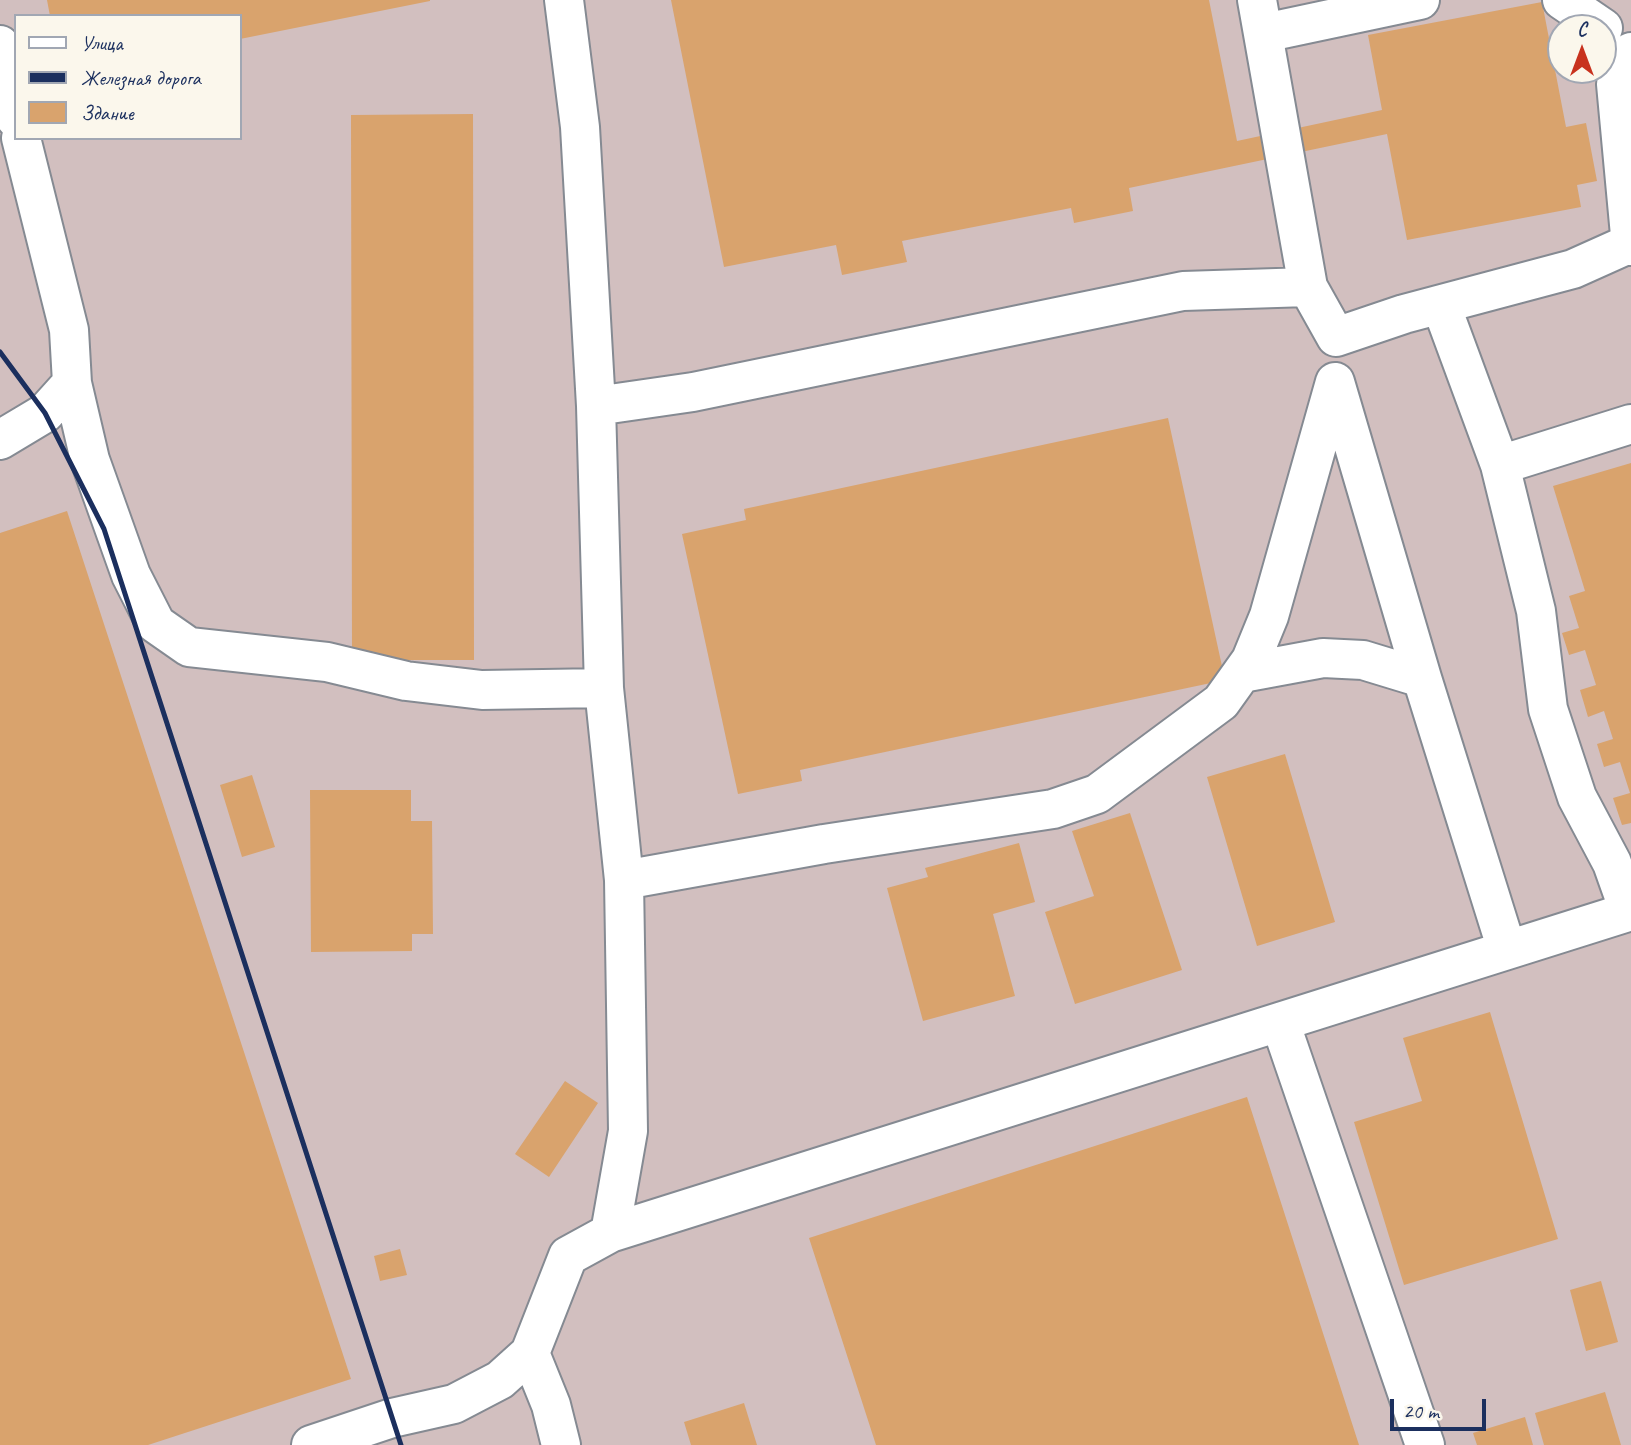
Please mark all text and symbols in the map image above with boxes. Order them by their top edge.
legend [14,14,242,140]
north arrow [1547,14,1617,84]
text: С [1577,18,1587,42]
text: Улица [81,30,123,56]
text: Железная дорога [81,65,201,91]
text: Здание [81,100,134,126]
scale bar [1393,1386,1489,1430]
text: 20 m [1403,1398,1439,1424]

